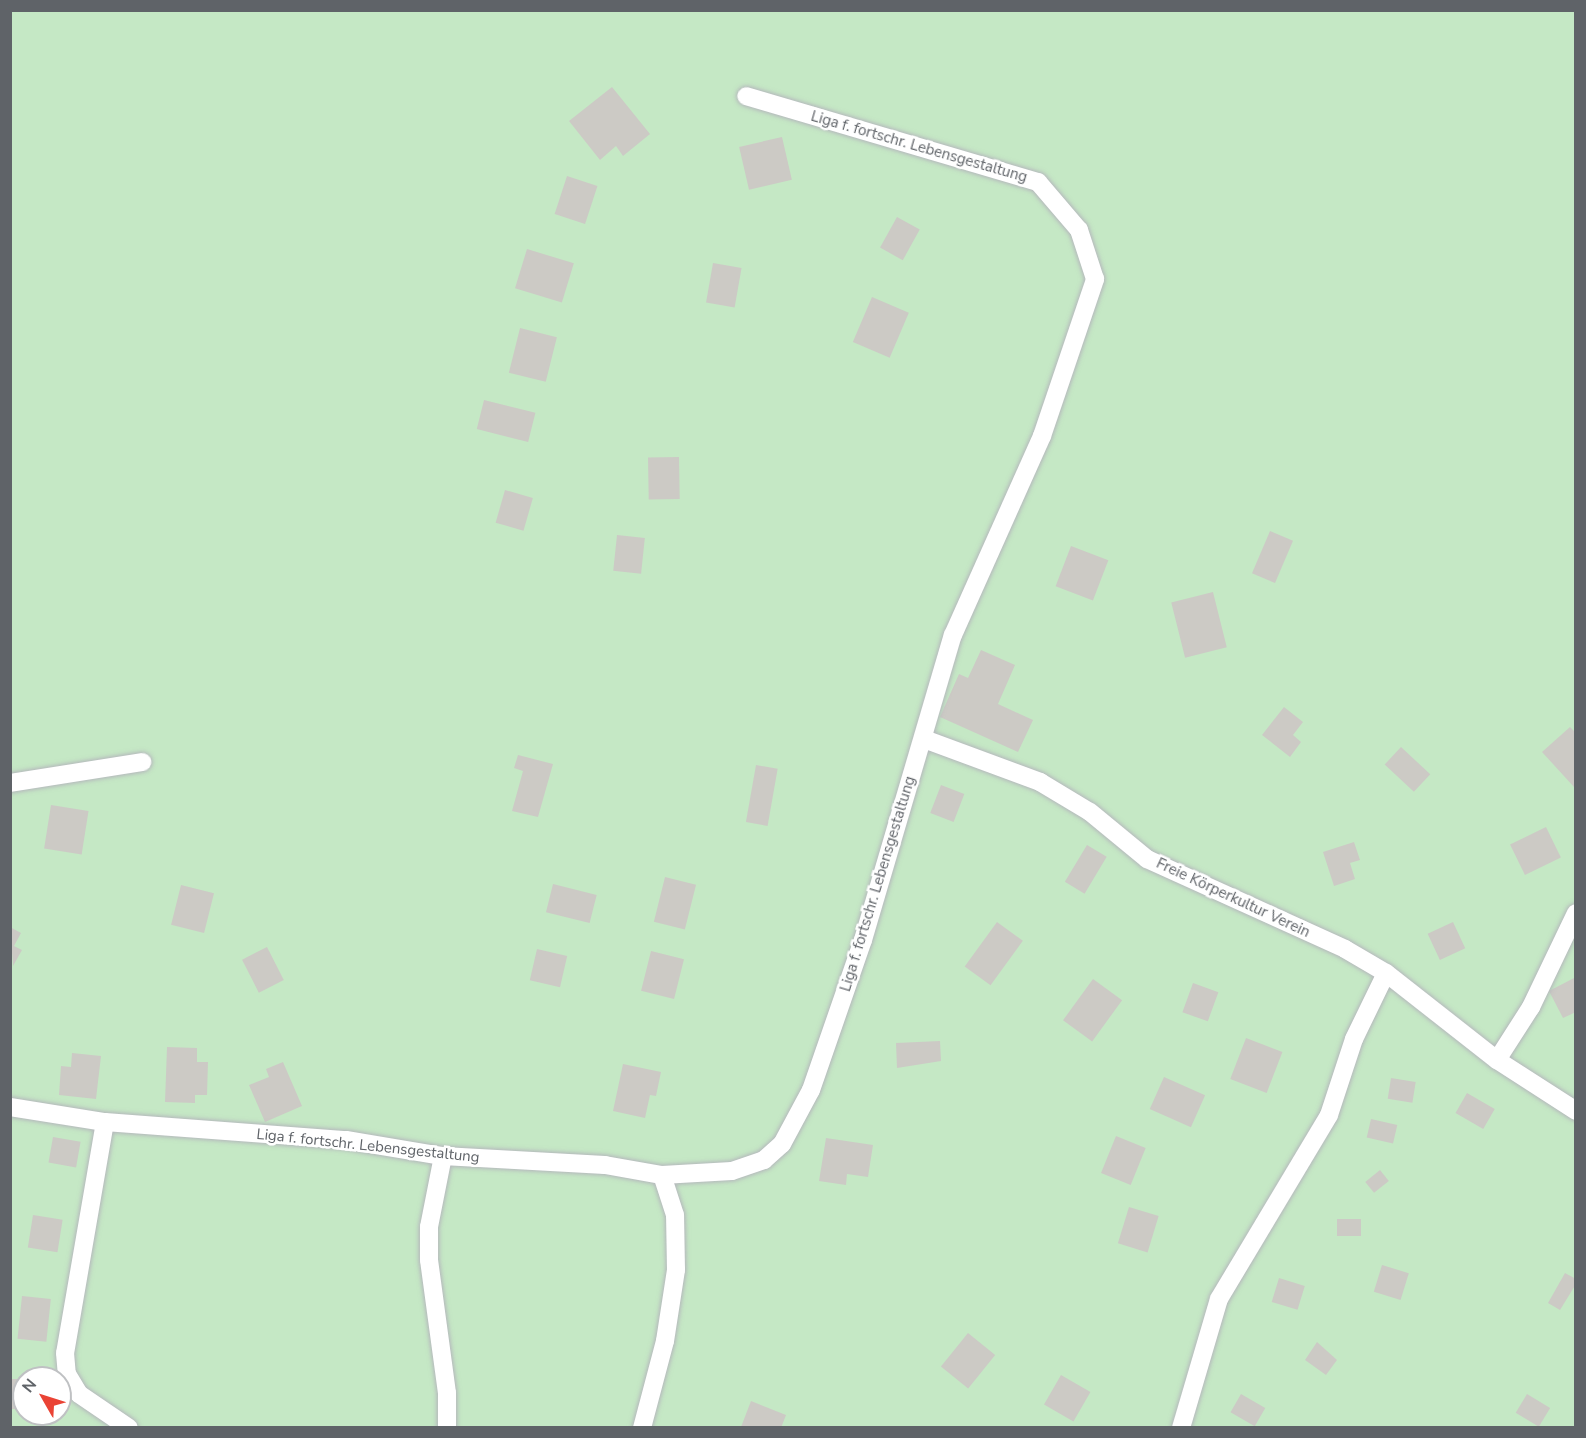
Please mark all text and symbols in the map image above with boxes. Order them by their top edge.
street label: Liga f. fortschr. Lebensgestaltung [809,107,1029,187]
street label: Liga f. fortschr. Lebensgestaltung [837,774,919,994]
street label: Freie Körperkultur Verein [1153,854,1313,942]
street label: Liga f. fortschr. Lebensgestaltung [256,1125,480,1167]
north arrow [12,1366,72,1426]
text: N [17,1374,42,1398]

